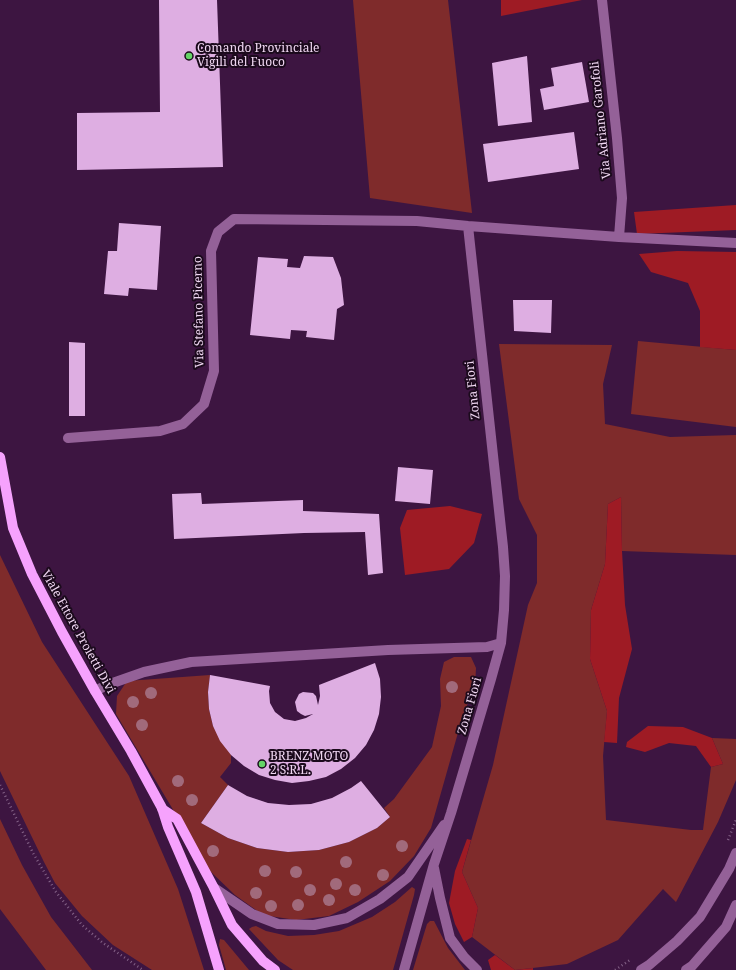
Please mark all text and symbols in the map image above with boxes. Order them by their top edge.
place label: Comando Provinciale Vigili del Fuoco [197,42,320,70]
marker: Comando Provinciale Vigili del Fuoco [184,51,194,61]
street label: Via Adriano Garofoli [588,60,614,180]
street label: Via Stefano Picerno [191,256,207,368]
street label: Zona Fiori [463,360,483,420]
street label: Viale Ettore Proietti Divi [38,568,118,696]
street label: Zona Fiori [455,676,485,736]
place label: BRENZ MOTO 2 S.R.L. [270,750,349,778]
marker: BRENZ MOTO 2 S.R.L. [257,759,267,769]

